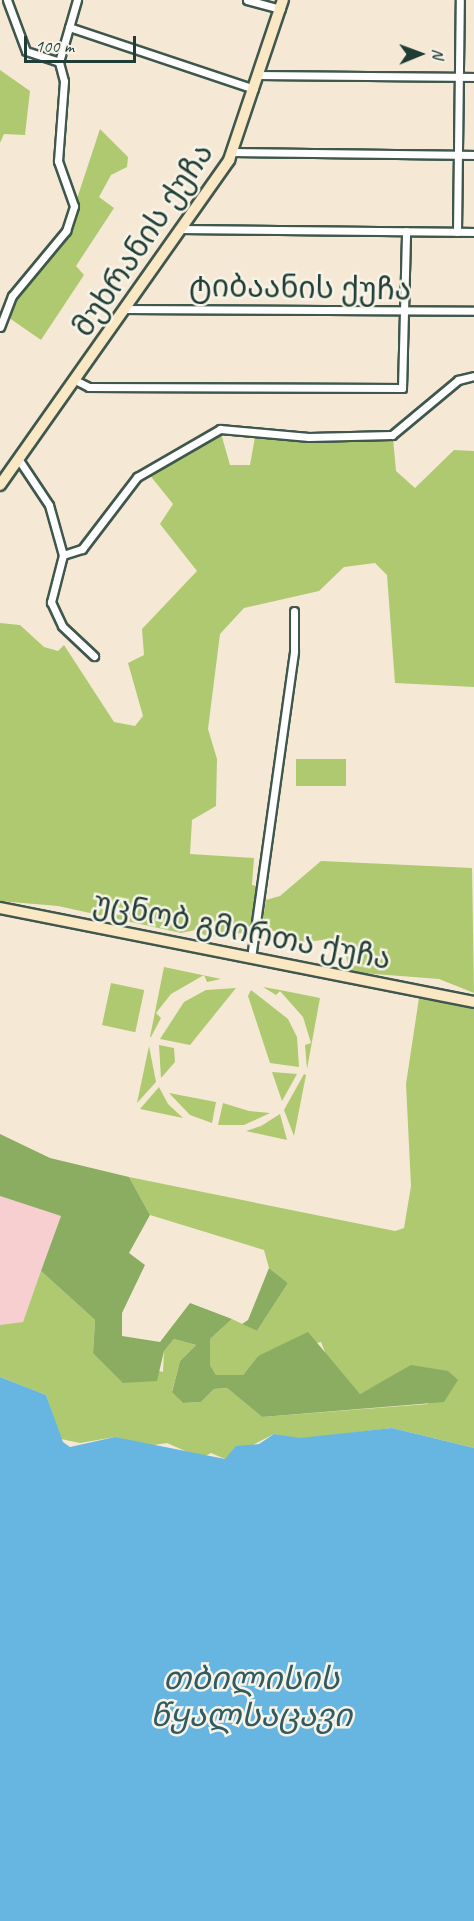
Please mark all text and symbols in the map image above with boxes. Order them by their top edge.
scale bar [27,24,140,62]
north arrow [390,24,450,84]
text: 100 m [35,35,74,57]
text: N [428,49,448,59]
street label: მუხრანის ქუჩა [65,136,221,344]
street label: ტიბაანის ქუჩა [189,268,411,308]
street label: უცნობ გმირთა ქუჩა [90,884,394,978]
water label: თბილისის წყალსაცავი [150,1661,352,1736]

